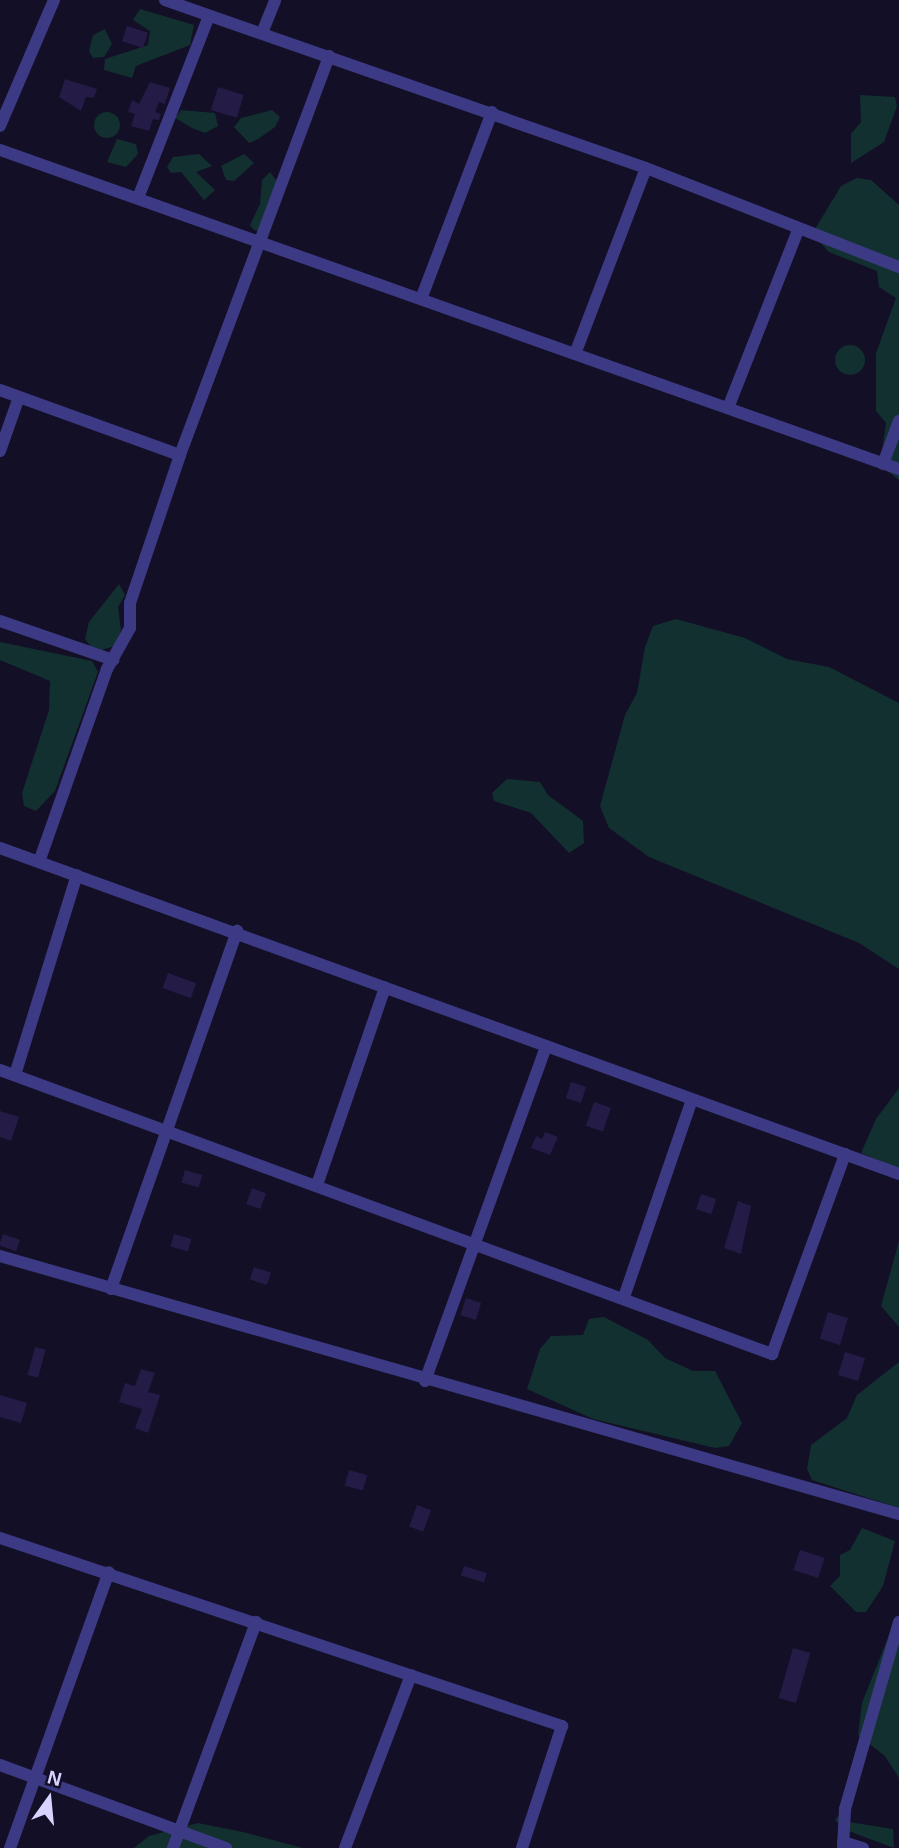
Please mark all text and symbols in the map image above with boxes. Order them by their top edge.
north arrow [14,1764,84,1834]
text: N [45,1766,64,1790]

